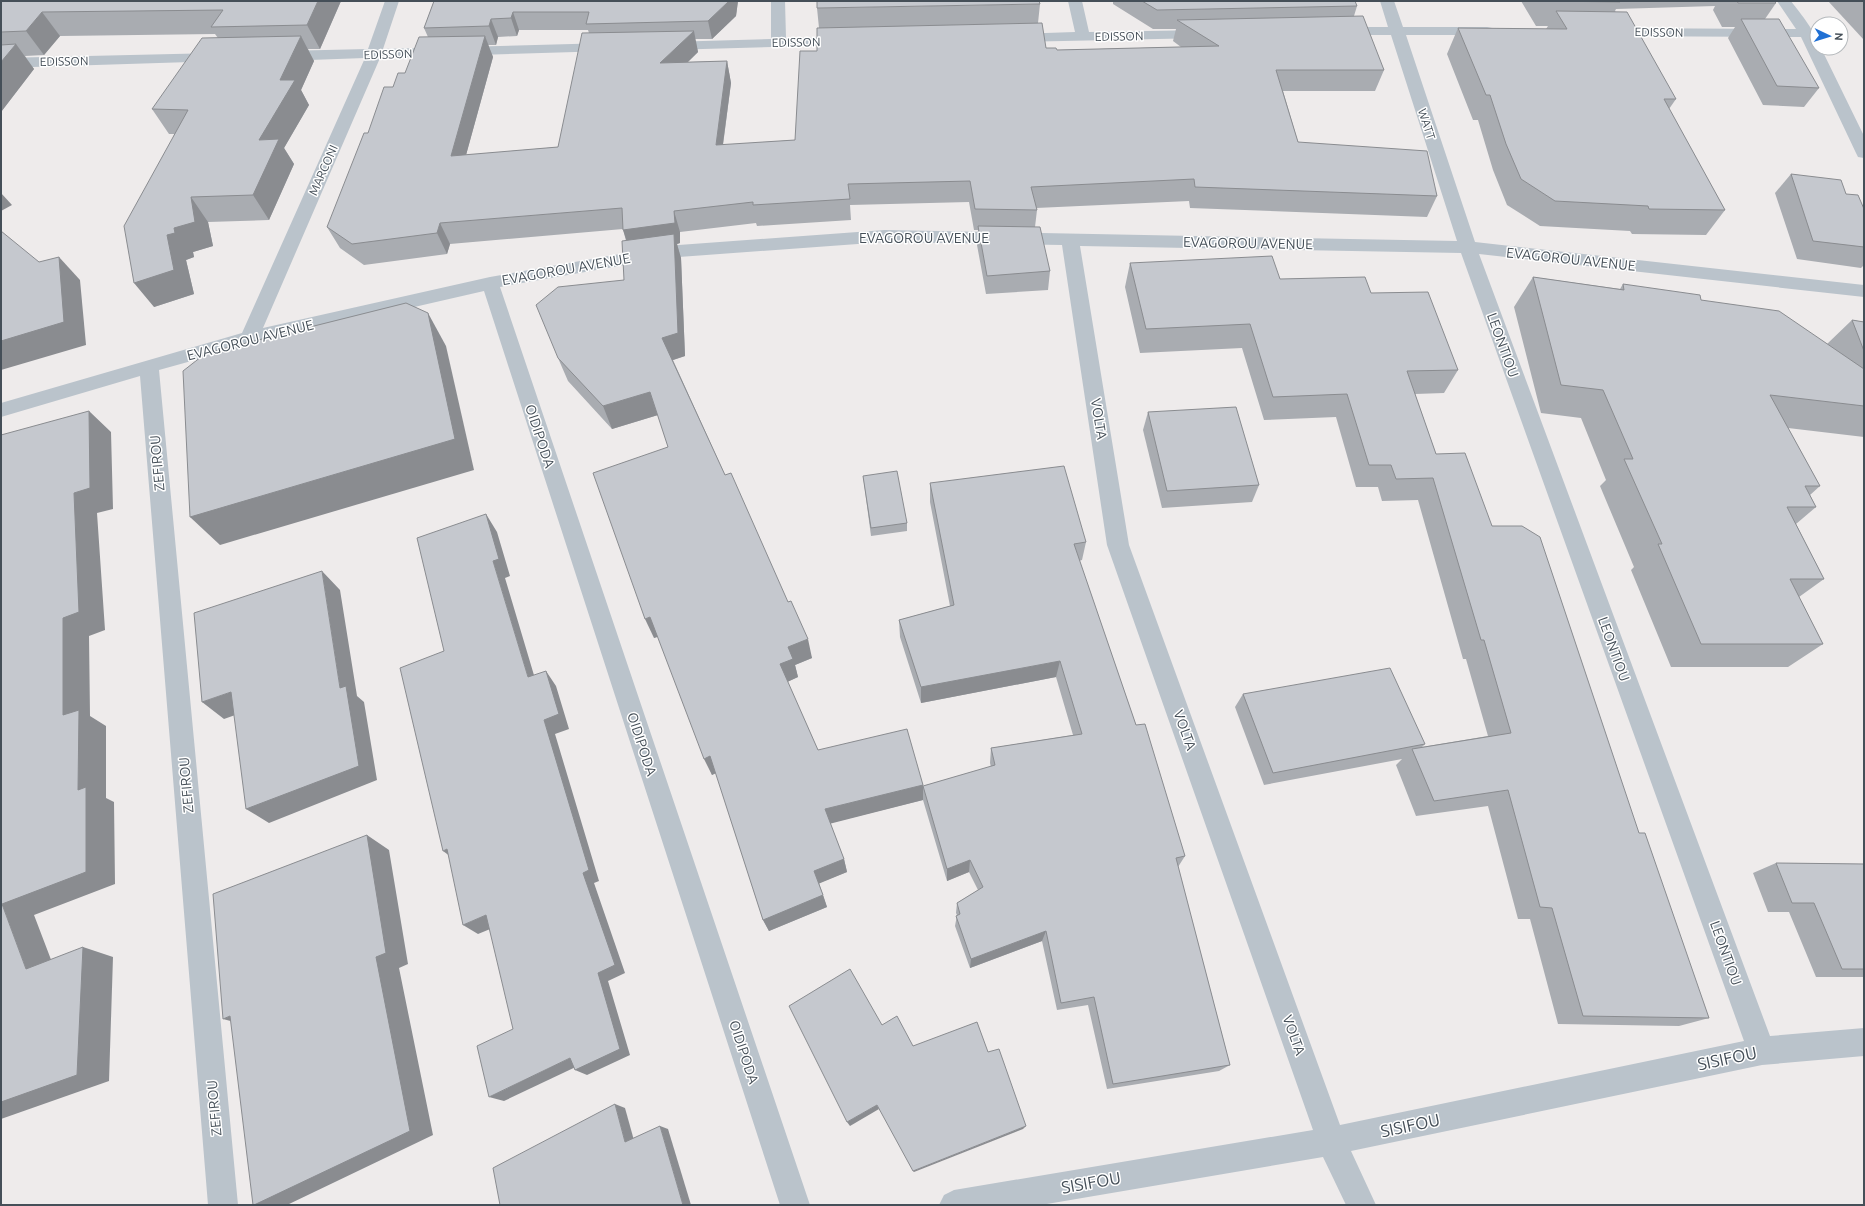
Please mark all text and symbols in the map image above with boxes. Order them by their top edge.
north arrow [1809,16,1849,56]
street label: EDISSON [1635,25,1683,39]
street label: EDISSON [1095,29,1143,43]
text: N [1833,32,1845,41]
street label: EDISSON [772,35,820,49]
street label: EDISSON [363,47,413,61]
street label: EDISSON [40,54,88,68]
street label: WATT [1416,107,1438,141]
street label: MARCONI [306,143,340,197]
street label: EVAGOROU AVENUE [859,230,989,246]
street label: EVAGOROU AVENUE [1183,234,1313,252]
street label: EVAGOROU AVENUE [1506,244,1637,274]
street label: EVAGOROU AVENUE [501,250,632,288]
street label: LEONTIOU [1484,311,1522,379]
street label: EVAGOROU AVENUE [185,316,315,363]
street label: VOLTA [1088,397,1110,441]
street label: OIDIPODA [522,402,558,470]
street label: ZEFIROU [147,434,167,492]
street label: LEONTIOU [1595,615,1633,683]
street label: VOLTA [1170,708,1200,752]
street label: OIDIPODA [624,710,660,778]
street label: ZEFIROU [176,756,196,814]
street label: LEONTIOU [1707,919,1745,987]
street label: VOLTA [1279,1013,1309,1057]
street label: OIDIPODA [726,1018,762,1086]
street label: SISIFOU [1696,1042,1758,1074]
street label: ZEFIROU [204,1079,224,1137]
street label: SISIFOU [1379,1109,1441,1141]
street label: SISIFOU [1060,1167,1122,1197]

